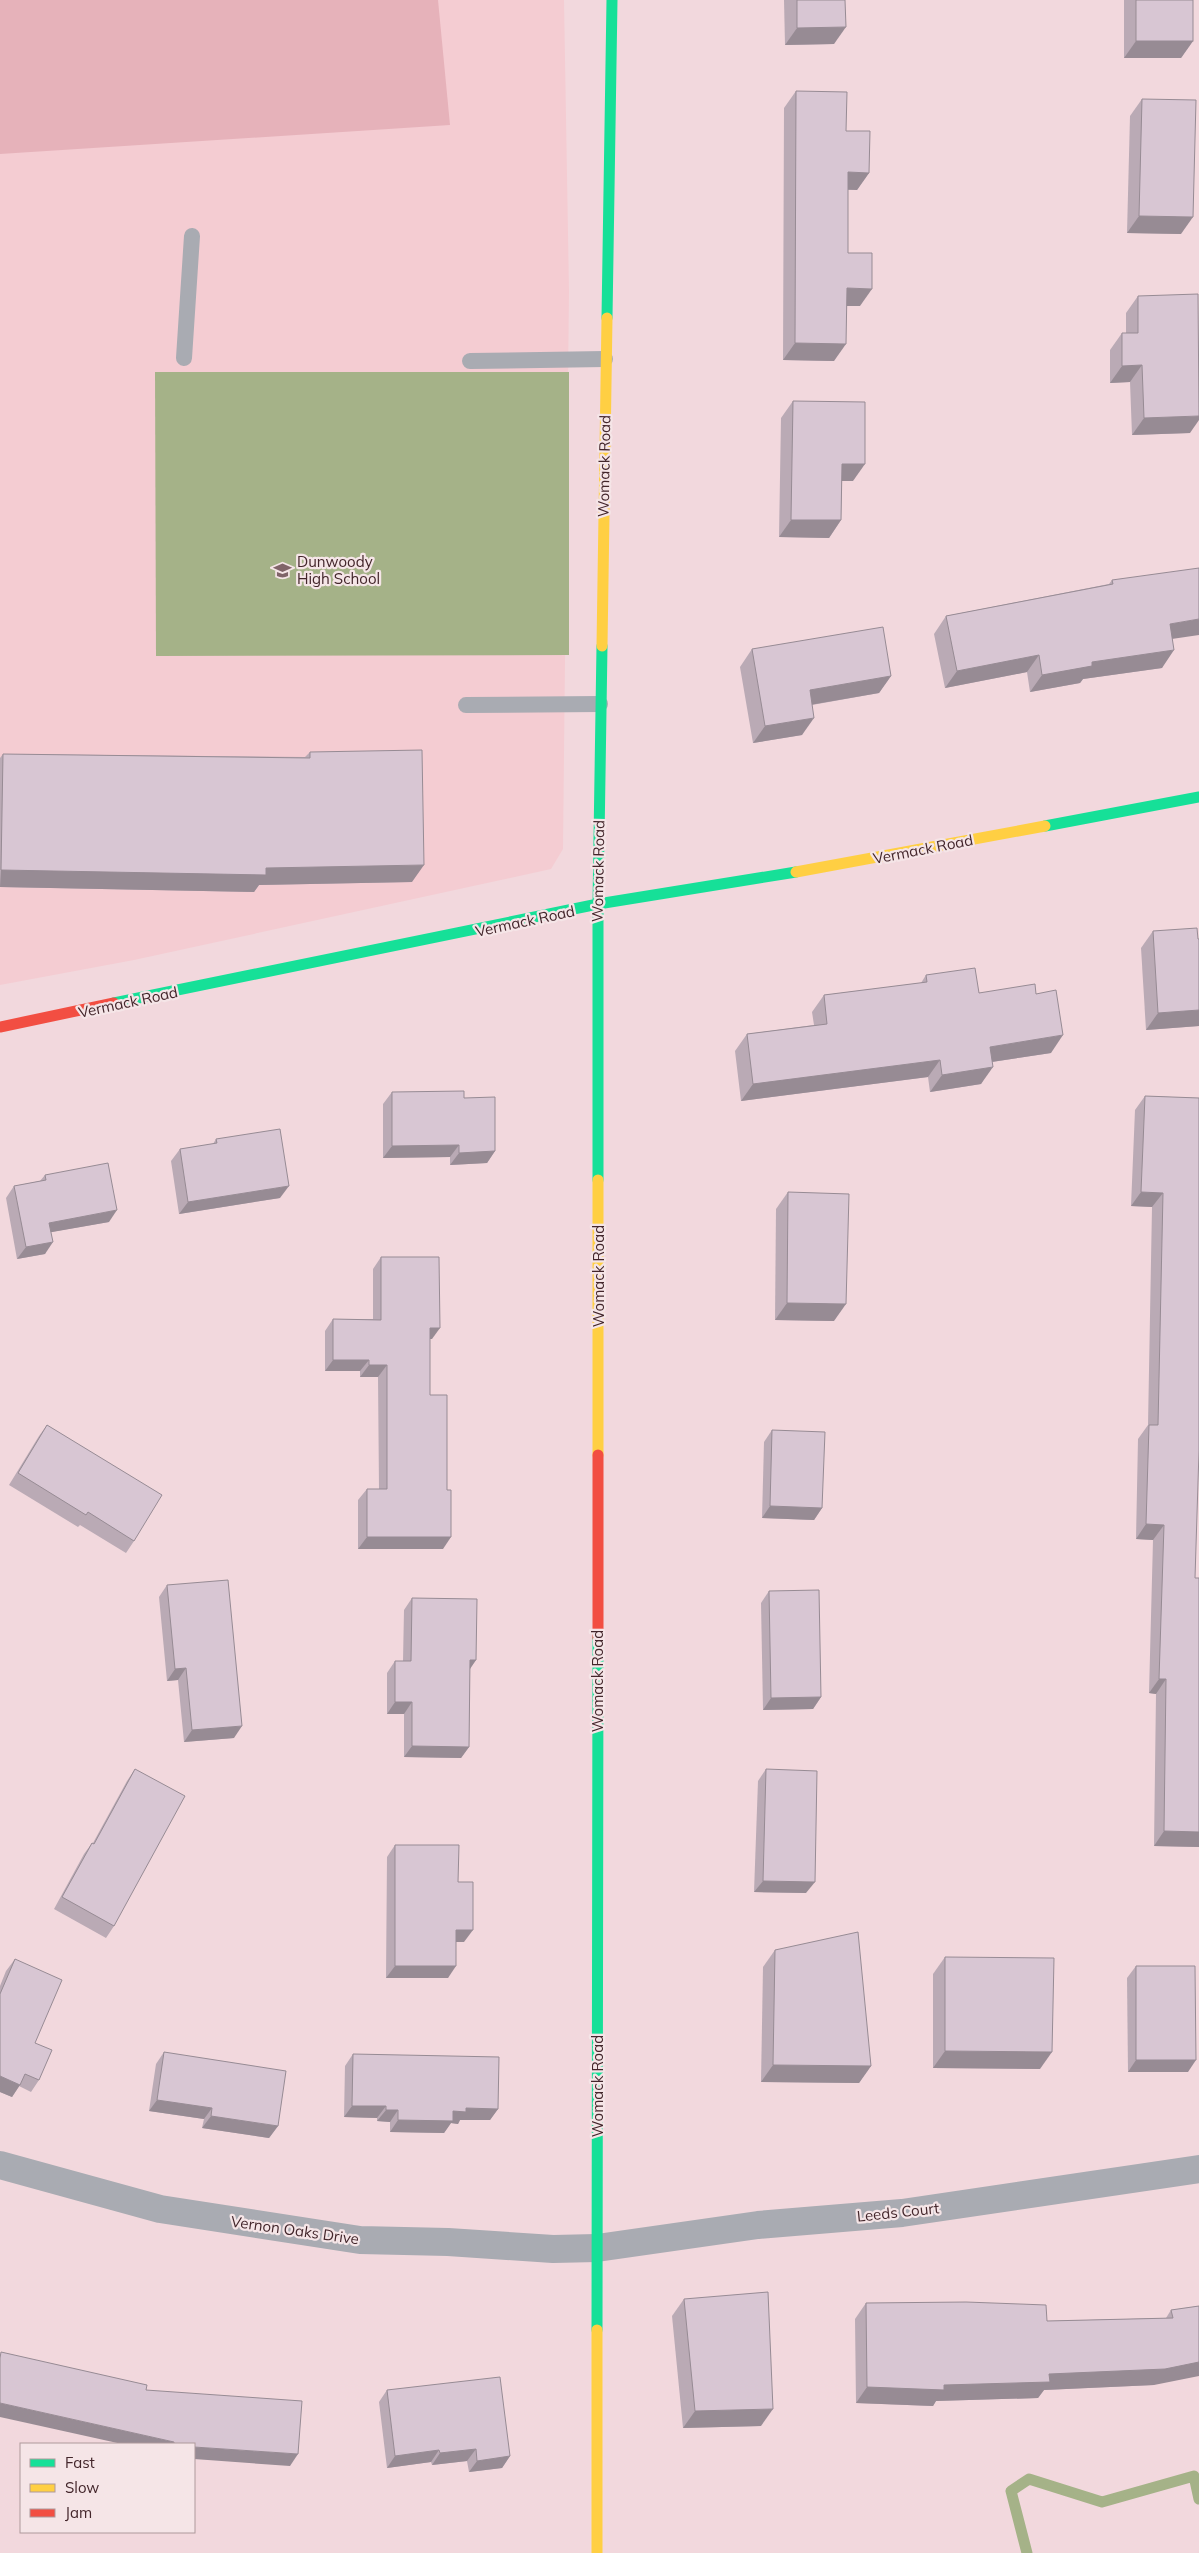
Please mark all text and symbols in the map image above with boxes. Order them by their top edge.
street label: Womack Road [594,415,614,517]
place label: Dunwoody High School [297,552,380,588]
school or university icon: Dunwoody High School [273,560,293,580]
street label: Womack Road [588,820,608,922]
street label: Vermack Road [872,830,974,868]
street label: Vermack Road [474,901,576,941]
street label: Vermack Road [77,982,179,1022]
street label: Womack Road [589,1225,608,1327]
street label: Womack Road [588,1630,607,1732]
street label: Womack Road [588,2035,607,2137]
street label: Leeds Court [856,2198,940,2226]
street label: Vernon Oaks Drive [230,2212,360,2248]
legend [20,2443,195,2533]
text: Fast [65,2453,95,2472]
text: Slow [65,2478,99,2497]
text: Jam [65,2503,92,2522]

